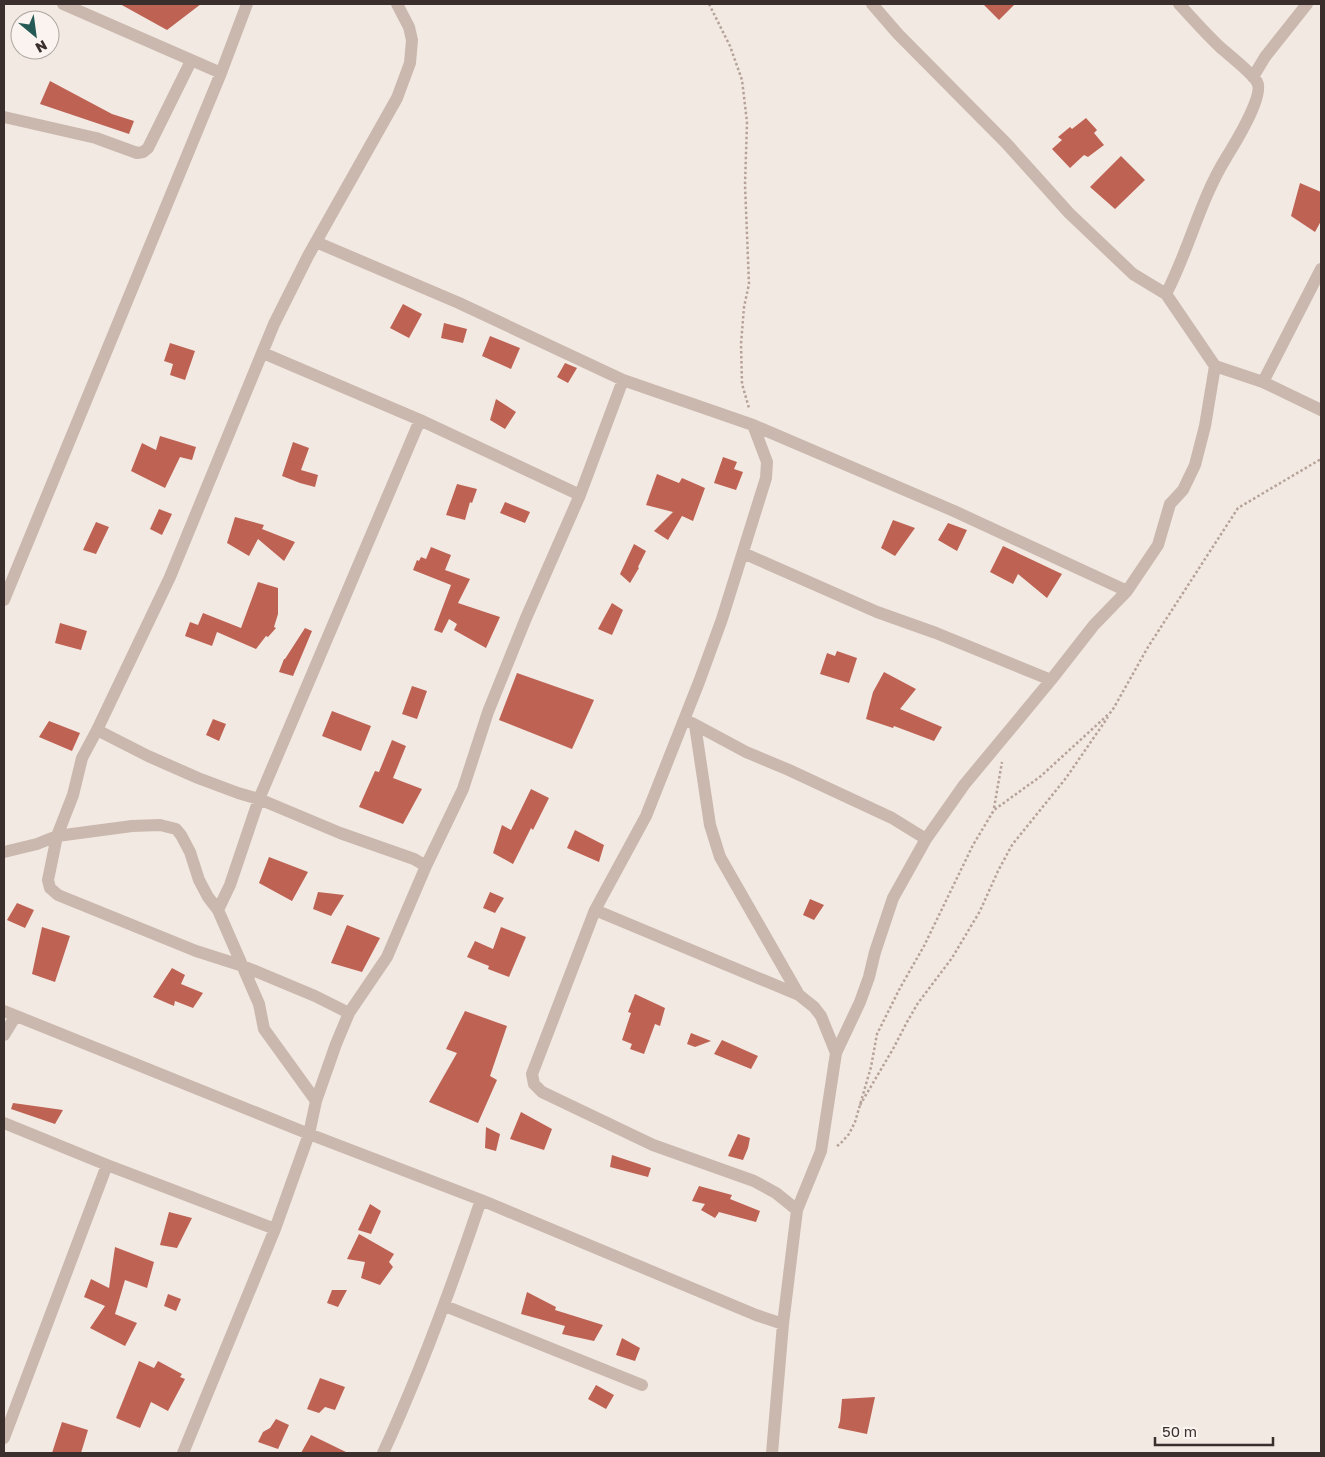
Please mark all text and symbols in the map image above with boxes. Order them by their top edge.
north arrow [10,10,60,60]
text: N [33,37,50,57]
scale bar [1155,1414,1272,1446]
text: 50 m [1162,1422,1197,1440]

